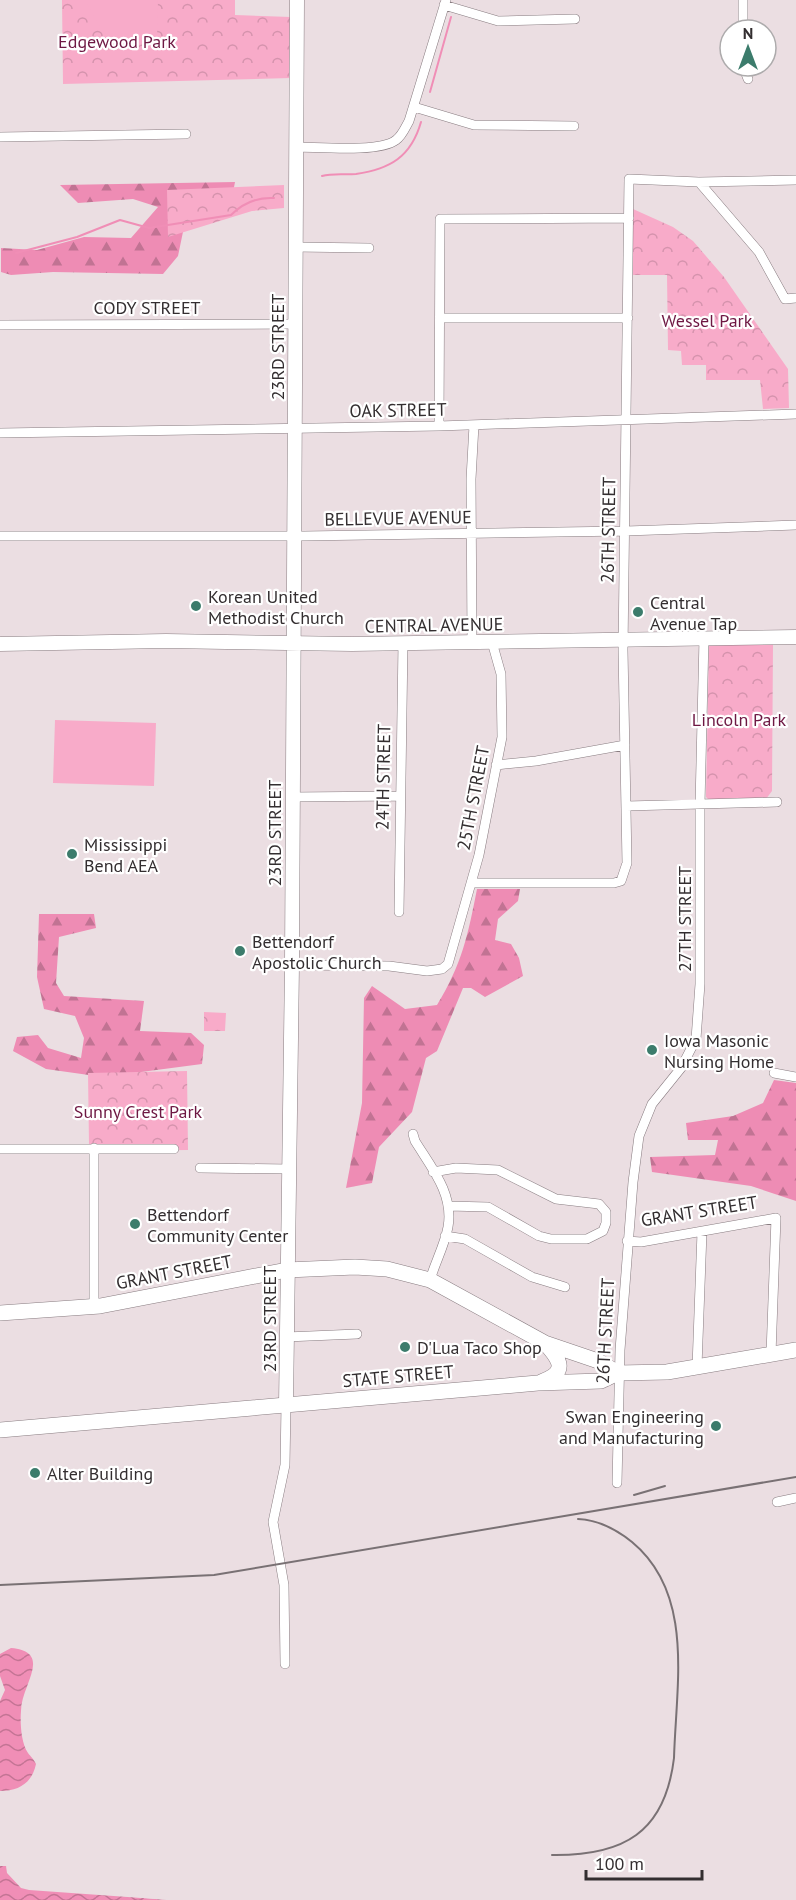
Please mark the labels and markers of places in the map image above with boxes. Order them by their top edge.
place label: Korean United Methodist Church [208,585,344,629]
place label: Central Avenue Tap [650,591,737,635]
marker: Korean United Methodist Church [189,599,203,613]
marker: Central Avenue Tap [631,605,645,619]
place label: Mississippi Bend AEA [84,833,167,877]
marker: Mississippi Bend AEA [65,847,79,861]
place label: Bettendorf Apostolic Church [252,930,382,974]
marker: Bettendorf Apostolic Church [233,944,247,958]
place label: Iowa Masonic Nursing Home [664,1029,774,1073]
marker: Iowa Masonic Nursing Home [645,1043,659,1057]
place label: Bettendorf Community Center [147,1203,288,1247]
marker: Bettendorf Community Center [128,1217,142,1231]
place label: D'Lua Taco Shop [417,1336,542,1359]
marker: D'Lua Taco Shop [398,1340,412,1354]
place label: Swan Engineering and Manufacturing [559,1405,704,1449]
marker: Swan Engineering and Manufacturing [709,1419,723,1433]
place label: Alter Building [47,1462,153,1485]
marker: Alter Building [28,1466,42,1480]

